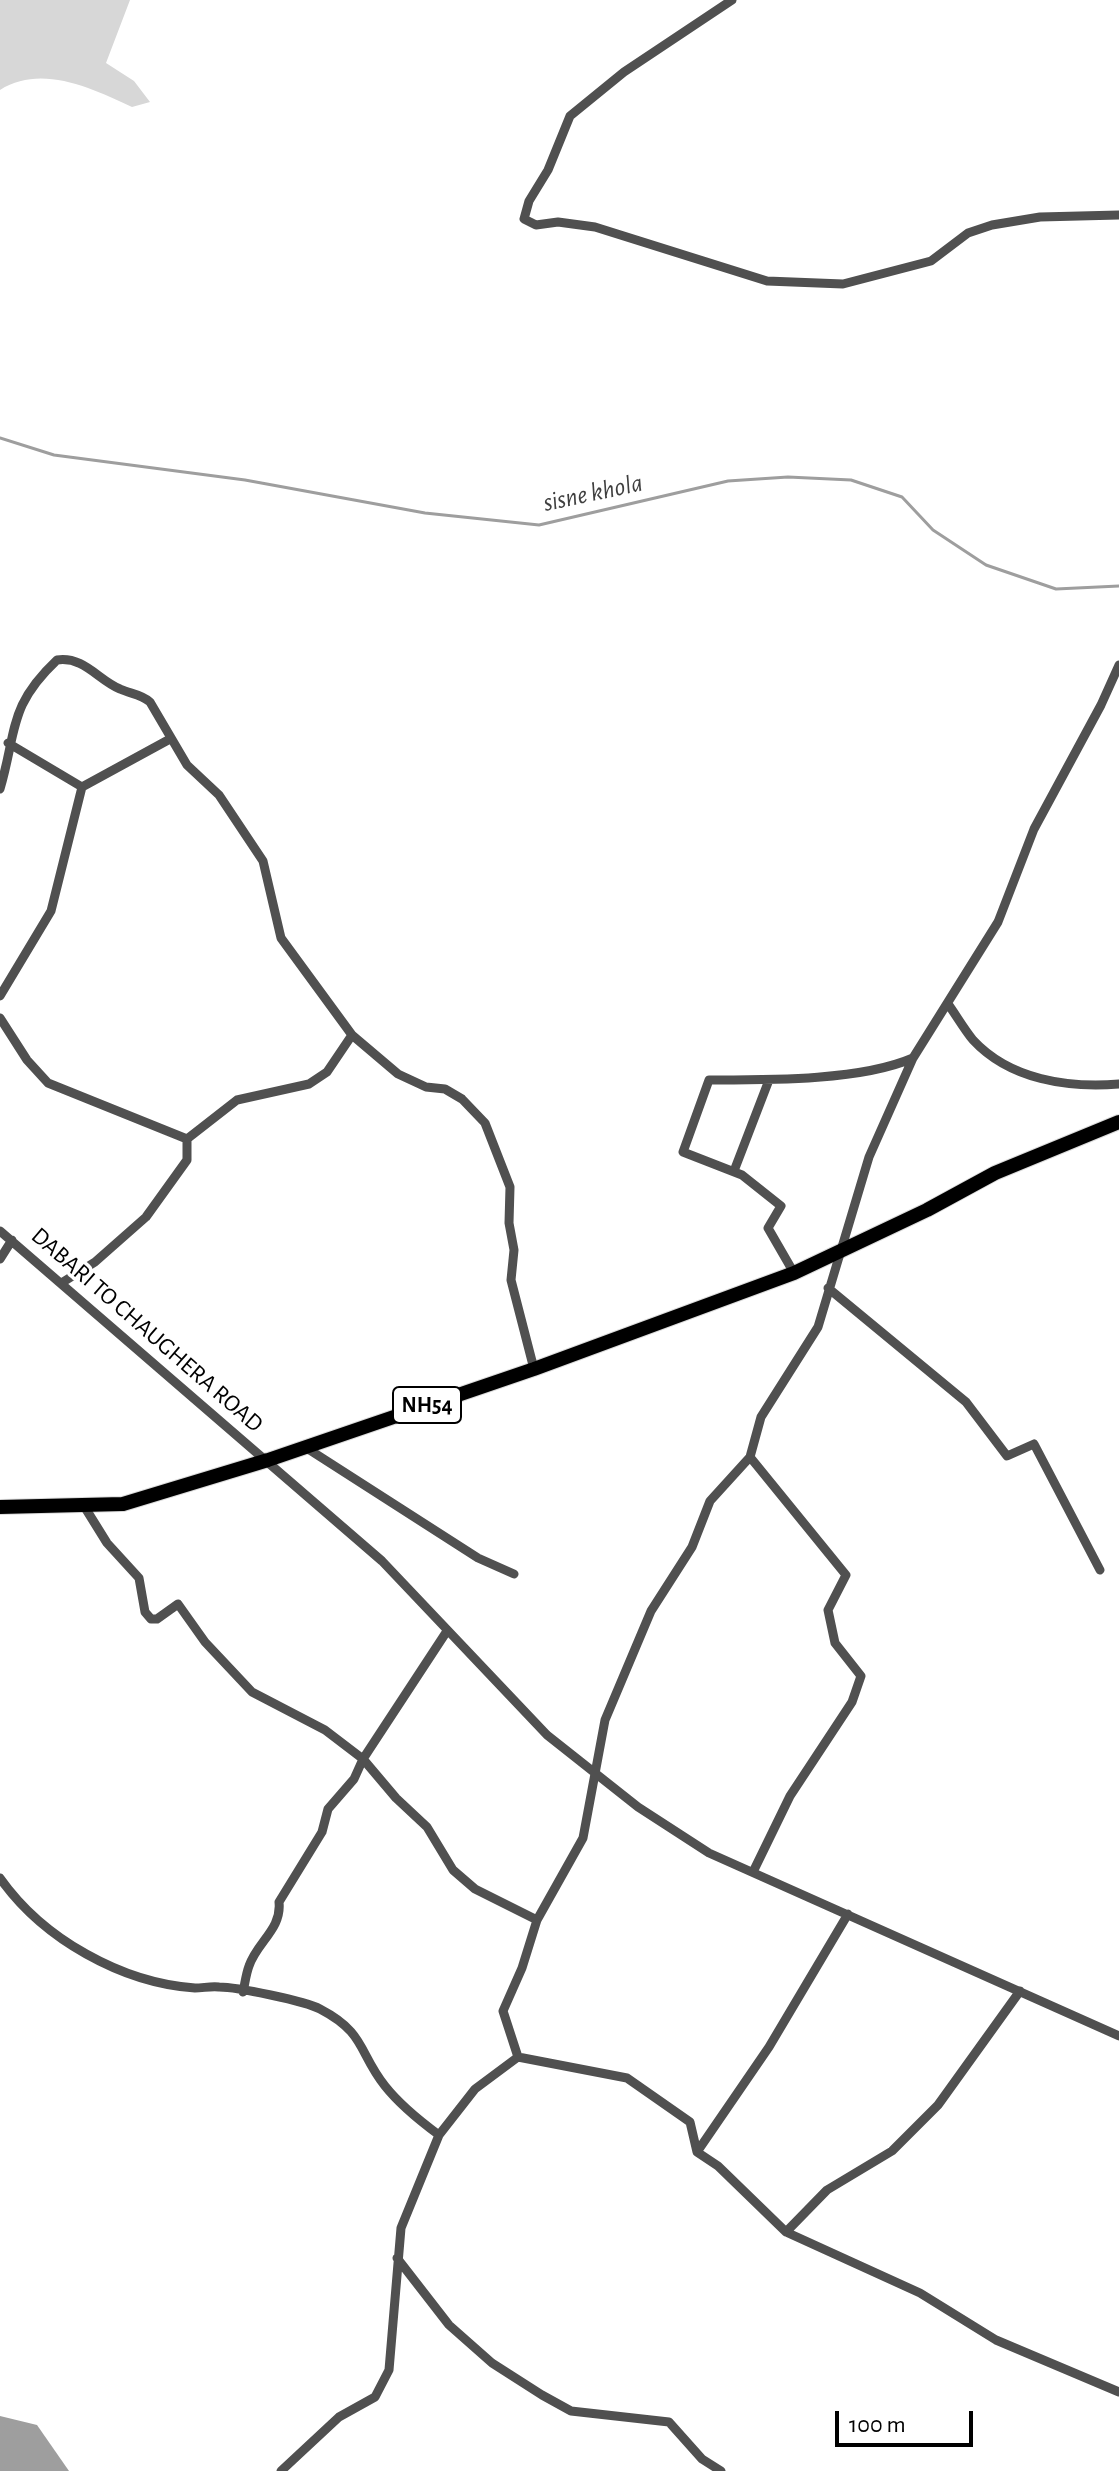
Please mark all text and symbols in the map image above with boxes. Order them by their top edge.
water label: sisne khola [541,467,645,519]
street label: DABARI TO CHAUGHERA ROAD [25,1221,269,1439]
road number: NH54 [393,1387,461,1423]
scale bar [839,2395,977,2445]
text: 100 m [849,2413,906,2437]

